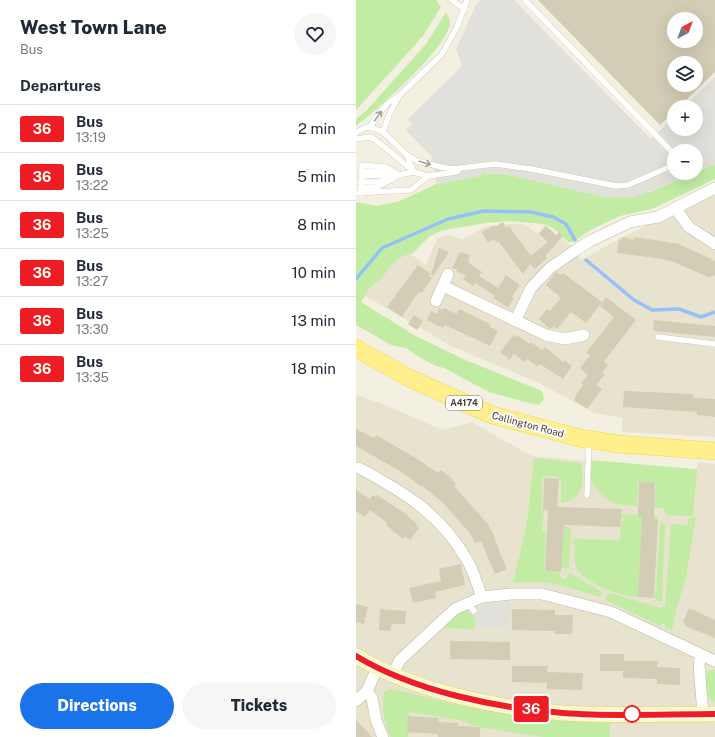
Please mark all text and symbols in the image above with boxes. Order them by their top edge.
north arrow [667,12,703,48]
map controls [667,12,703,180]
button: heart [294,13,336,55]
text: West Town Lane [20,16,167,38]
text: Bus [20,42,43,57]
button: layers [667,56,703,92]
text: Departures [20,77,101,94]
button: + [667,100,703,136]
one-way arrow [374,110,382,121]
text: Bus [76,113,103,130]
text: 2 min [298,120,336,137]
text: 36 [33,121,51,137]
text: 13:19 [76,130,106,145]
button: − [667,144,703,180]
one-way arrow [419,160,432,167]
text: Bus [76,161,103,178]
text: 5 min [297,168,336,185]
text: 36 [33,169,51,185]
text: 13:22 [76,178,108,193]
text: Bus [76,209,103,226]
text: 8 min [297,216,336,233]
text: 36 [33,217,51,233]
text: 13:25 [76,226,109,241]
text: Bus [76,257,103,274]
text: 10 min [292,264,336,281]
text: 36 [33,265,51,281]
text: 13:27 [76,274,108,289]
text: Bus [76,305,103,322]
text: 13 min [291,312,336,329]
text: 36 [33,313,51,329]
text: 13:30 [76,322,108,337]
text: Bus [76,353,103,370]
text: 18 min [291,360,336,377]
text: 36 [33,361,51,377]
text: 13:35 [76,370,109,385]
road number: A4174 [446,396,482,410]
street label: Callington Road [491,409,565,439]
button: Directions [20,683,174,729]
button: Tickets [182,683,336,729]
line badge: 36 [513,696,549,722]
text: 36 [522,701,540,717]
unlabelled marker [623,705,641,723]

